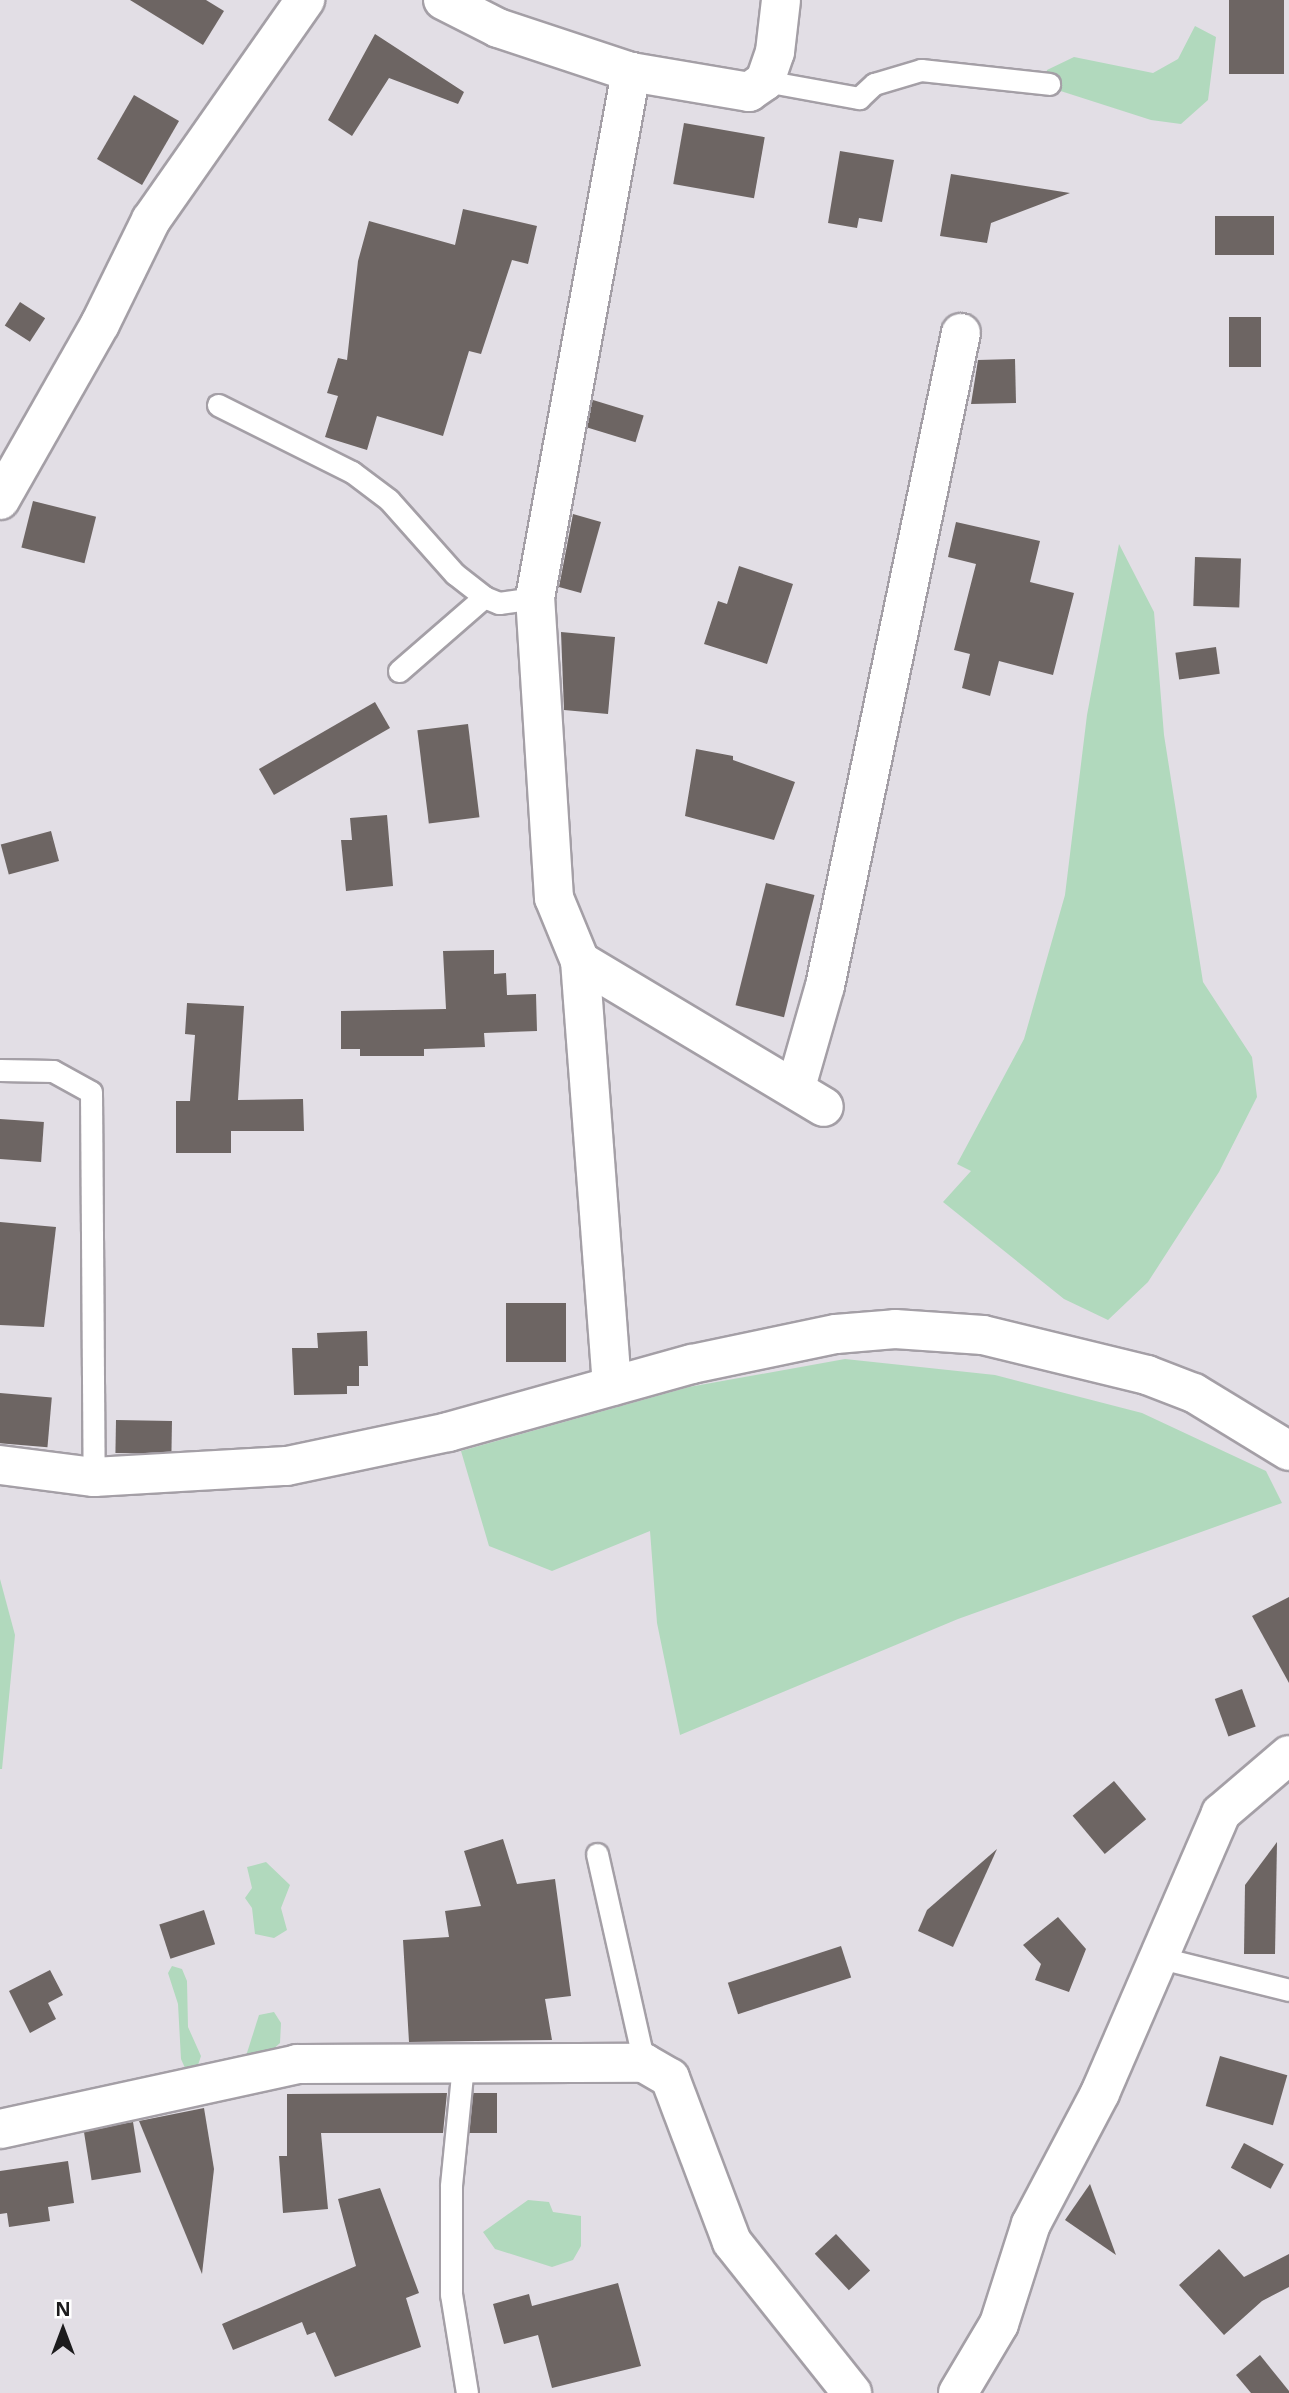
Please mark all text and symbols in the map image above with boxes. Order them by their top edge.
north arrow [28,2295,98,2365]
text: N [55,2296,71,2322]

